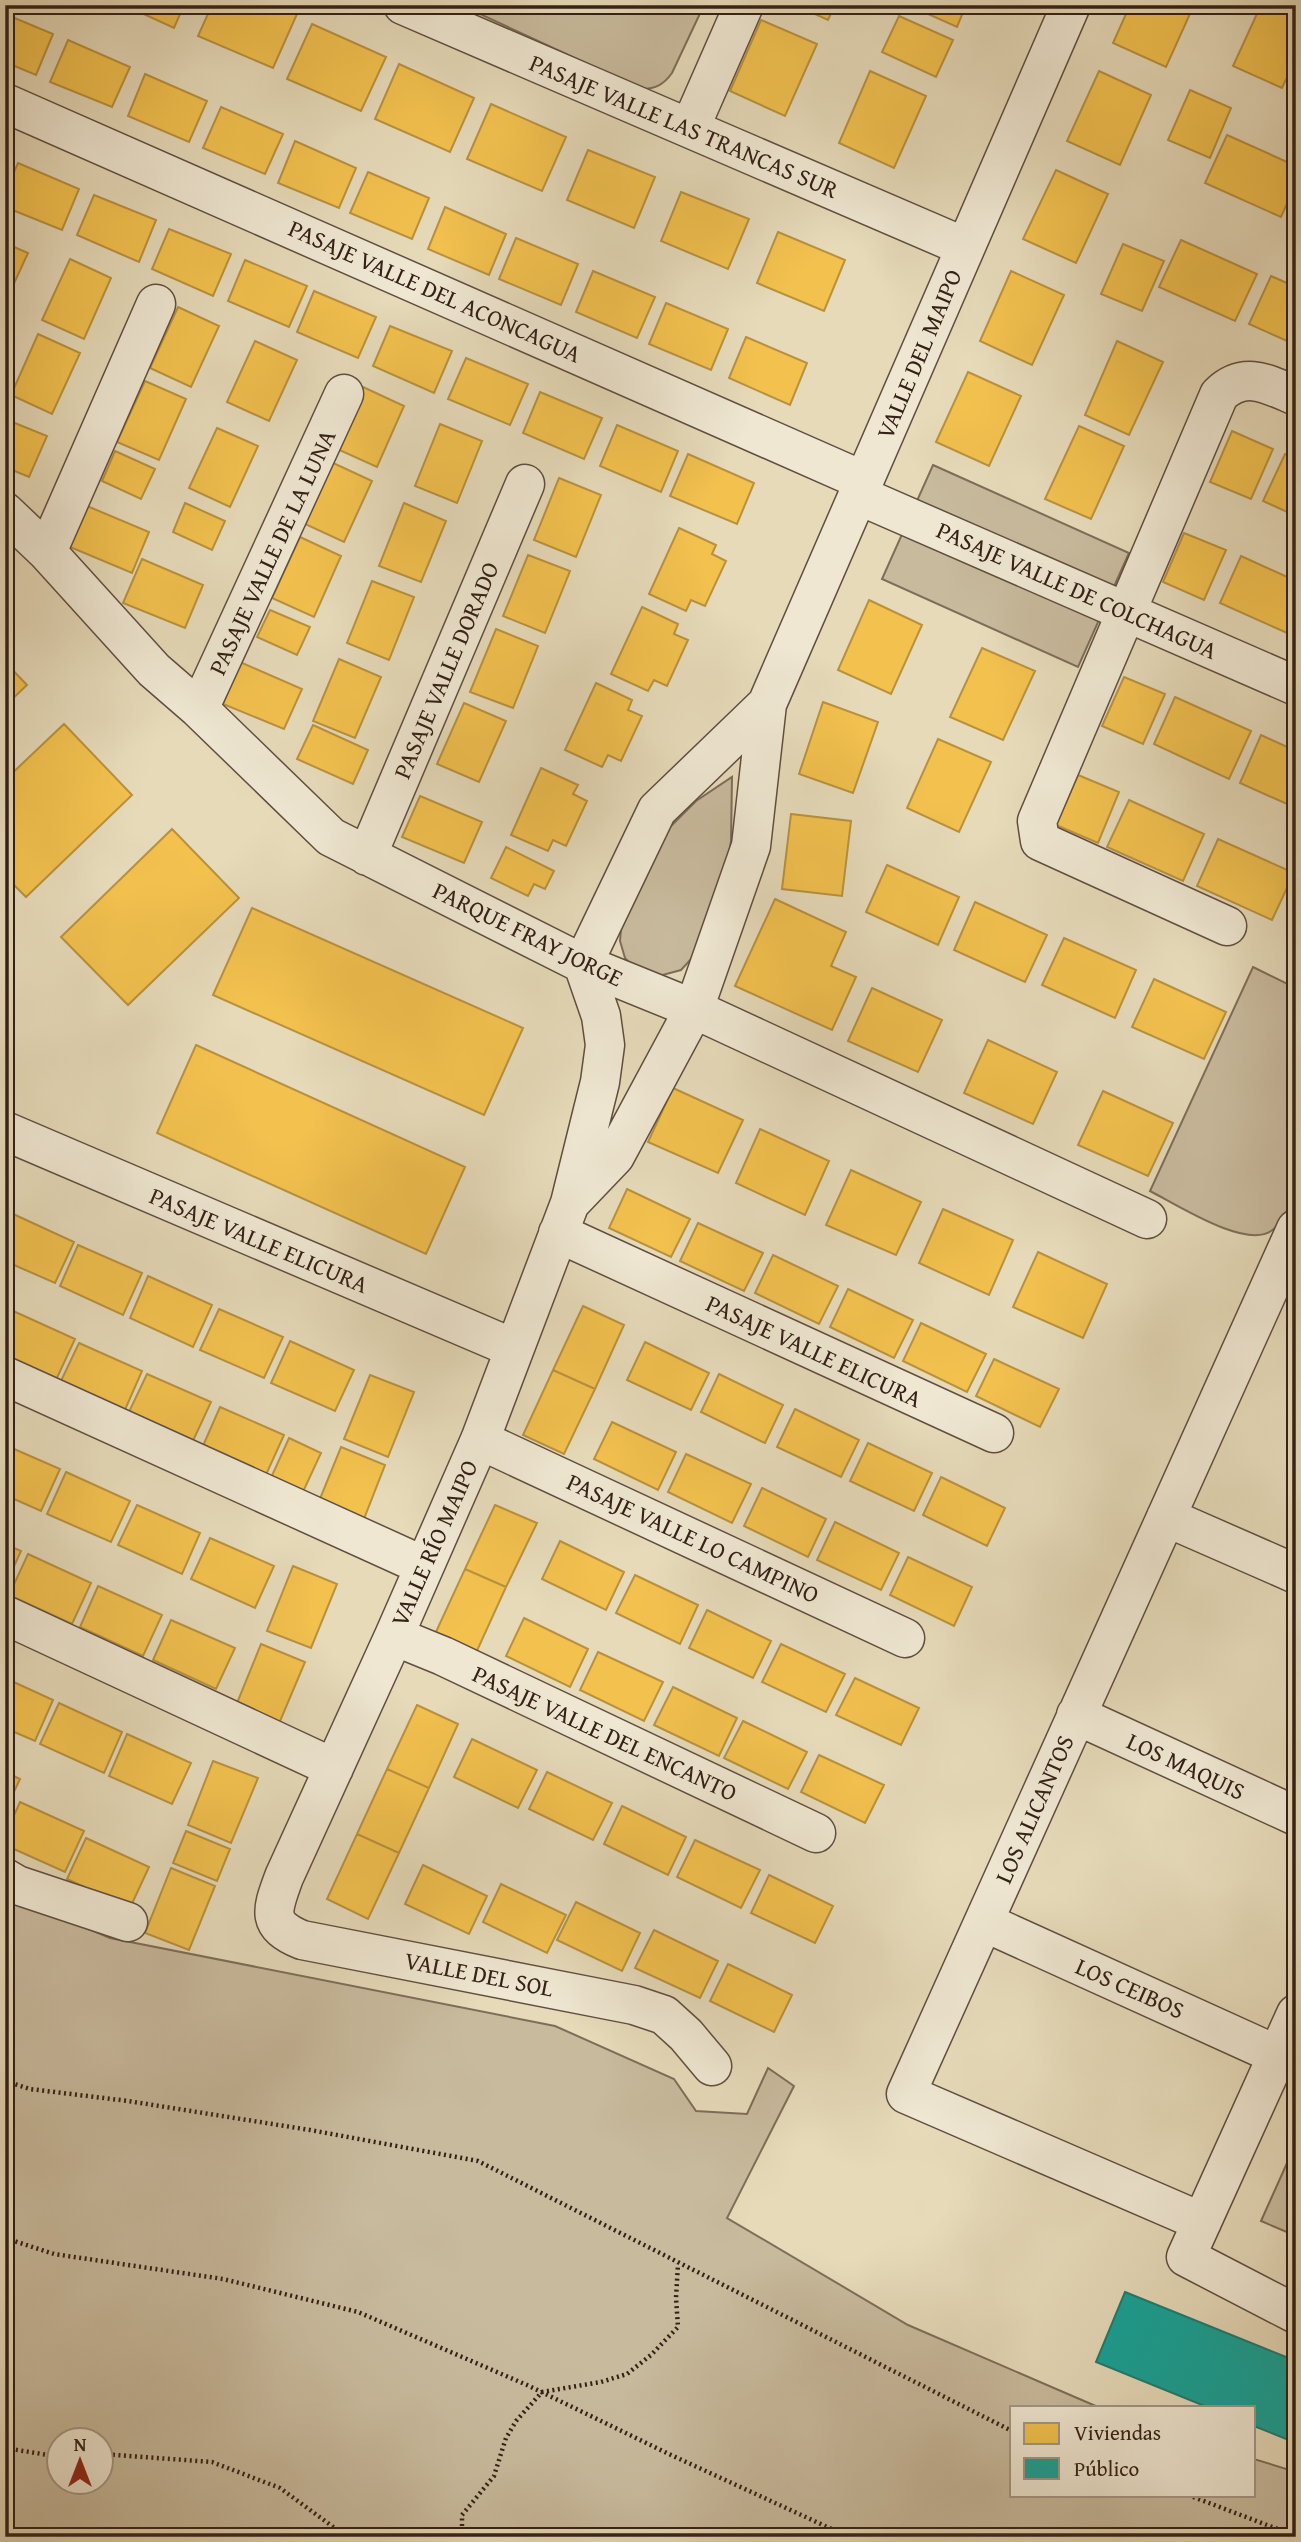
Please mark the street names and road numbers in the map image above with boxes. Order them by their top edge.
street label: PASAJE VALLE LAS TRANCAS SUR [524,45,844,207]
street label: PASAJE VALLE DEL ACONCAGUA [283,211,587,372]
street label: VALLE DEL MAIPO [867,264,971,444]
street label: PASAJE VALLE DE LA LUNA [200,423,345,681]
street label: PASAJE VALLE DE COLCHAGUA [931,512,1223,668]
street label: PASAJE VALLE DORADO [384,556,508,784]
street label: PARQUE FRAY JORGE [427,873,629,995]
street label: PASAJE VALLE ELICURA [144,1178,374,1302]
street label: PASAJE VALLE ELICURA [700,1286,928,1417]
street label: VALLE RÍO MAIPO [382,1454,486,1632]
street label: PASAJE VALLE LO CAMPINO [561,1464,825,1612]
street label: PASAJE VALLE DEL ENCANTO [467,1656,743,1810]
street label: LOS MAQUIS [1121,1723,1251,1809]
street label: LOS ALICANTOS [986,1729,1082,1889]
street label: VALLE DEL SOL [402,1942,556,2006]
street label: LOS CEIBOS [1070,1948,1190,2028]

